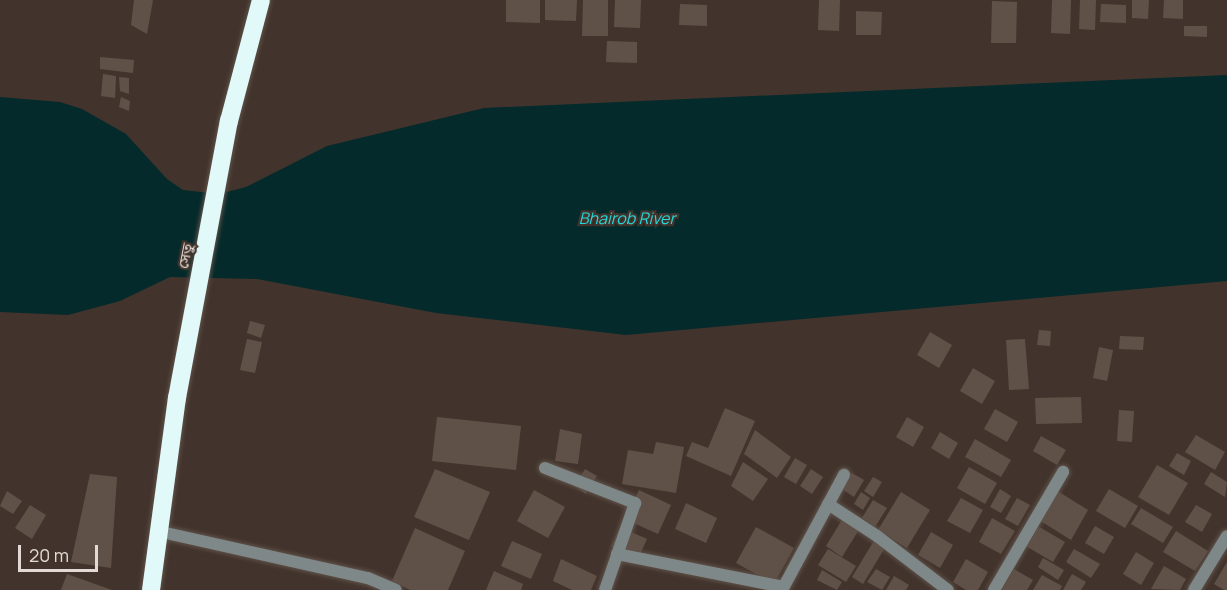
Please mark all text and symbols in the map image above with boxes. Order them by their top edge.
water label: Bhairob River [579,208,675,228]
street label: সেতু [174,242,196,270]
scale bar [21,533,100,571]
text: 20 m [29,543,69,567]

